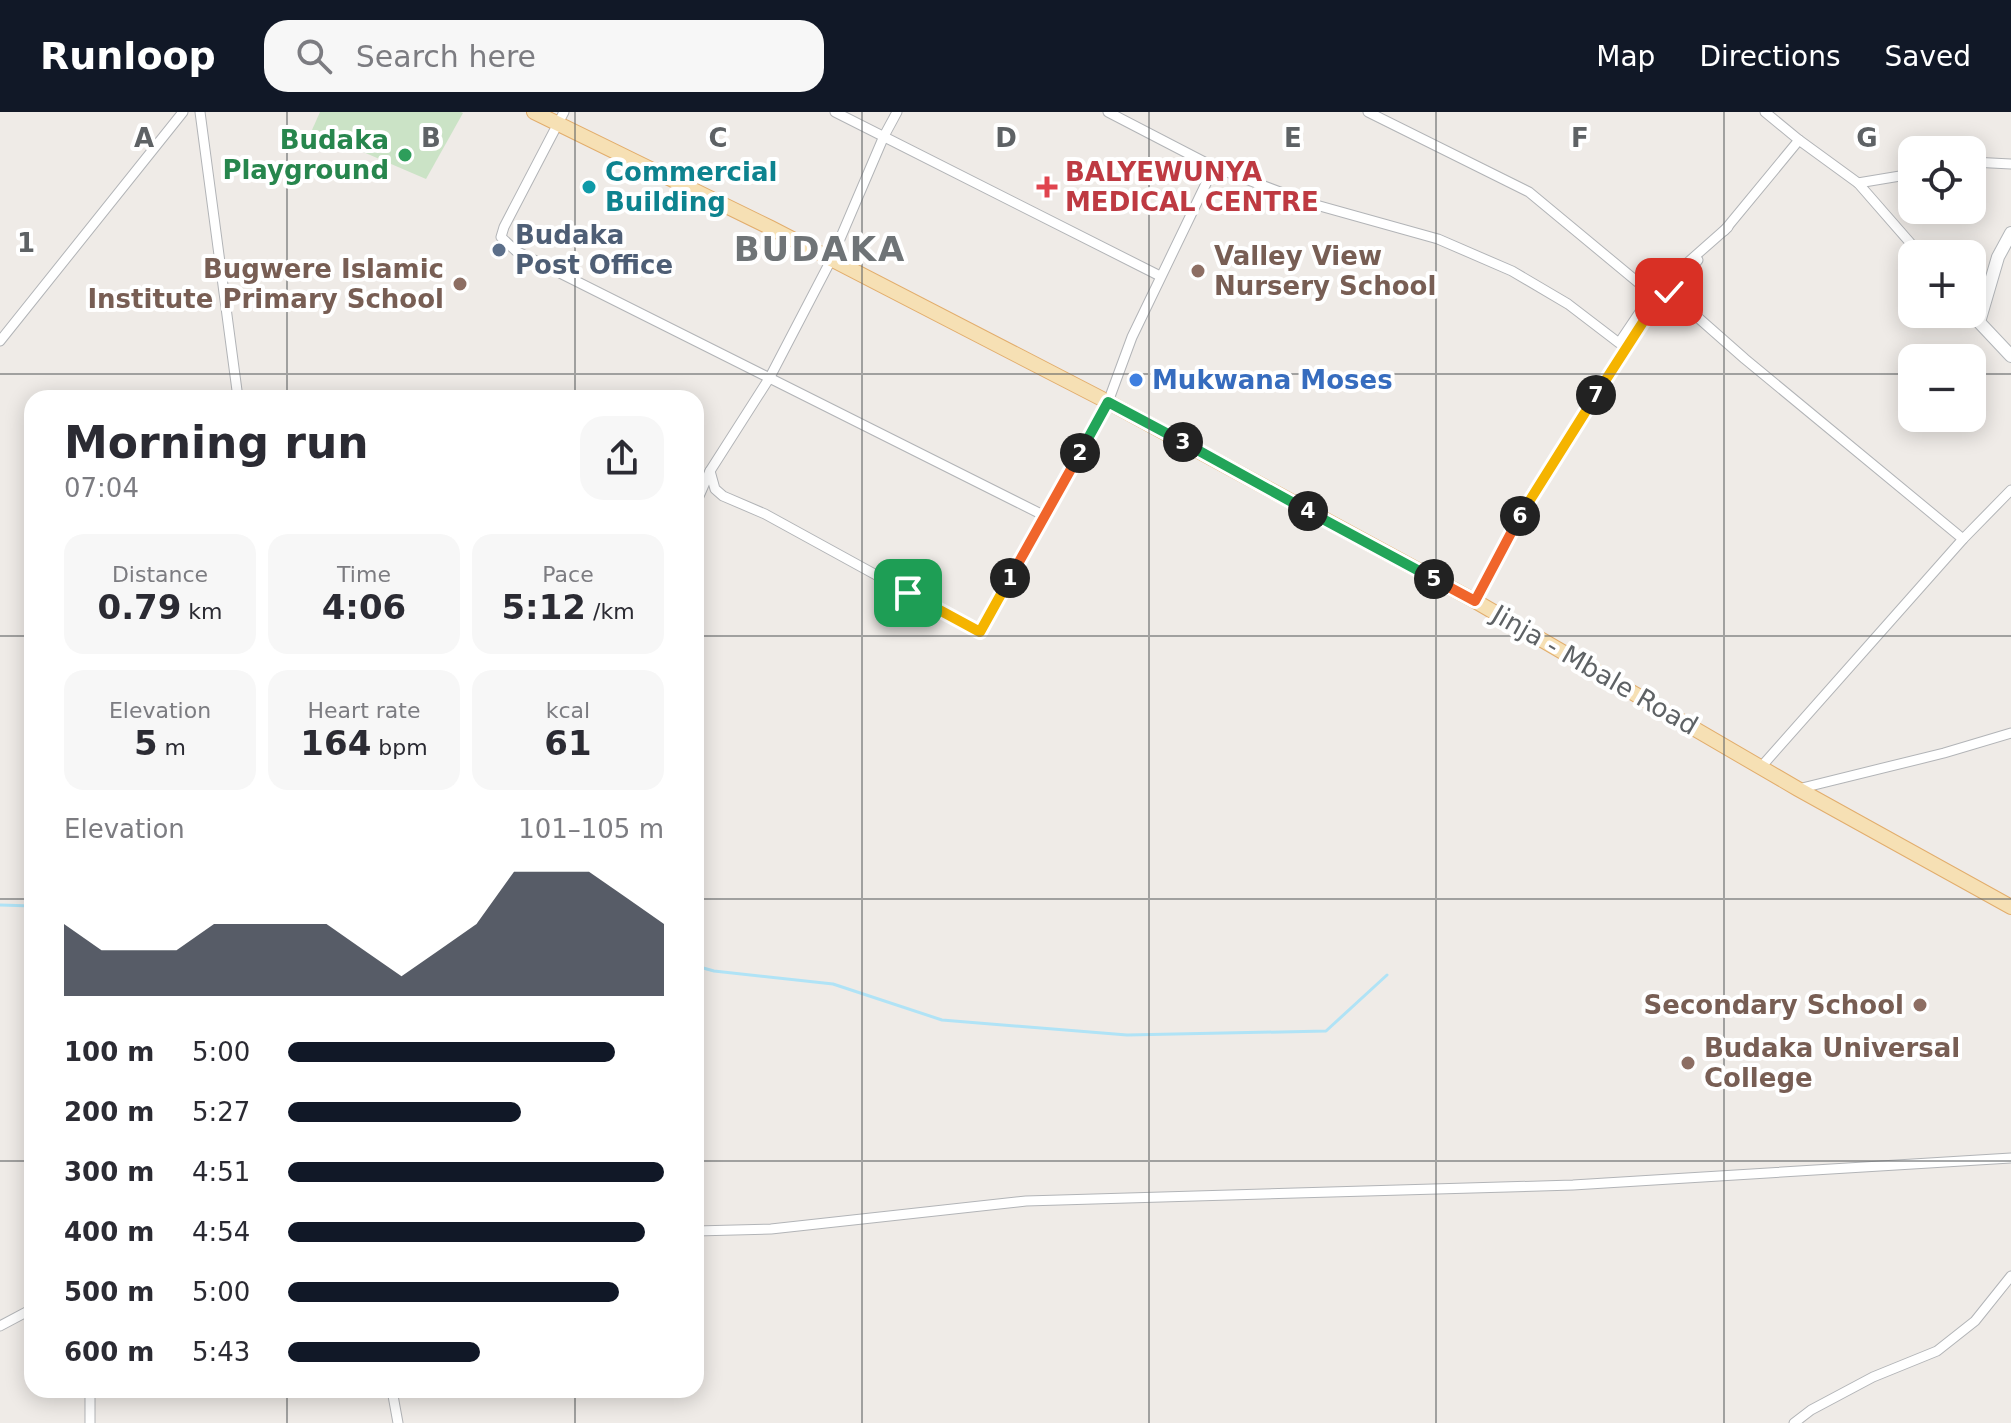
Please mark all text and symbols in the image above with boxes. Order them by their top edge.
search box [264,20,824,92]
text: Runloop [40,34,216,78]
icon: search [292,34,336,78]
text: Search here [356,39,536,74]
text: Map [1596,40,1655,73]
text: Directions [1699,40,1840,73]
text: Saved [1884,40,1971,73]
text: A [134,123,154,153]
text: B [421,123,441,153]
text: C [708,123,728,153]
text: D [995,123,1017,153]
text: E [1284,123,1302,153]
text: F [1571,123,1589,153]
text: G [1856,123,1878,153]
place label: Budaka Playground [222,125,389,185]
map controls [1898,136,1986,432]
button: locate [1898,136,1986,224]
marker: Budaka Playground [396,146,414,164]
place label: Commercial Building [605,157,777,217]
place label: BALYEWUNYA MEDICAL CENTRE [1065,157,1319,217]
marker: BALYEWUNYA MEDICAL CENTRE [1036,176,1058,198]
marker: Commercial Building [580,178,598,196]
place label: Budaka Post Office [515,220,673,280]
text: 1 [17,228,35,258]
district label: BUDAKA [734,229,906,269]
button: + [1898,240,1986,328]
marker: Budaka Post Office [490,241,508,259]
place label: Valley View Nursery School [1214,241,1436,301]
place label: Bugwere Islamic Institute Primary School [87,254,444,314]
pin [1635,258,1703,326]
marker: Valley View Nursery School [1189,262,1207,280]
icon: check [1647,270,1691,314]
marker: Bugwere Islamic Institute Primary School [451,275,469,293]
button: − [1898,344,1986,432]
place label: Mukwana Moses [1152,365,1393,395]
marker: Mukwana Moses [1127,371,1145,389]
pin: 7 [1576,375,1616,415]
text: 7 [1588,382,1604,407]
button: share [580,416,664,500]
text: Morning run [64,417,369,468]
pin: 3 [1163,422,1203,462]
text: 3 [1175,429,1191,454]
pin: 2 [1060,433,1100,473]
text: 2 [1072,440,1088,465]
text: 07:04 [64,473,139,503]
pin: 4 [1288,491,1328,531]
pin: 6 [1500,496,1540,536]
text: 4 [1300,498,1316,523]
text: 6 [1512,503,1528,528]
pin: 1 [990,558,1030,598]
pin [874,559,942,627]
pin: 5 [1414,559,1454,599]
text: Distance [112,562,208,587]
text: Time [337,562,391,587]
text: Pace [542,562,594,587]
text: 1 [1002,565,1018,590]
text: 5 [1426,566,1442,591]
icon: arrive [886,571,930,615]
text: 0.79 [97,587,181,627]
text: 4:06 [322,587,406,627]
text: 5:12 [501,587,586,627]
street label: Jinja - Mbale Road [1485,598,1703,741]
text: km [181,599,223,624]
text: /km [586,599,635,624]
text: Elevation [109,698,211,723]
text: Heart rate [308,698,420,723]
text: kcal [546,698,590,723]
text: 5 [134,723,158,763]
text: 164 [300,723,371,763]
text: 61 [544,723,592,763]
text: m [158,735,186,760]
text: bpm [371,735,428,760]
text: Elevation [64,814,185,844]
text: 101–105 m [518,814,664,844]
place label: Secondary School [1644,990,1904,1020]
marker: Secondary School [1911,996,1929,1014]
place label: Budaka Universal College [1704,1033,1960,1093]
text: 100 m [64,1037,154,1067]
text: 5:00 [192,1037,250,1067]
marker: Budaka Universal College [1679,1054,1697,1072]
text: 200 m [64,1097,154,1127]
text: 5:27 [192,1097,250,1127]
text: 300 m [64,1157,154,1187]
text: 4:51 [192,1157,250,1187]
text: 400 m [64,1217,154,1247]
text: 4:54 [192,1217,250,1247]
text: 500 m [64,1277,154,1307]
text: 5:00 [192,1277,250,1307]
text: 600 m [64,1337,154,1367]
text: 5:43 [192,1337,250,1367]

